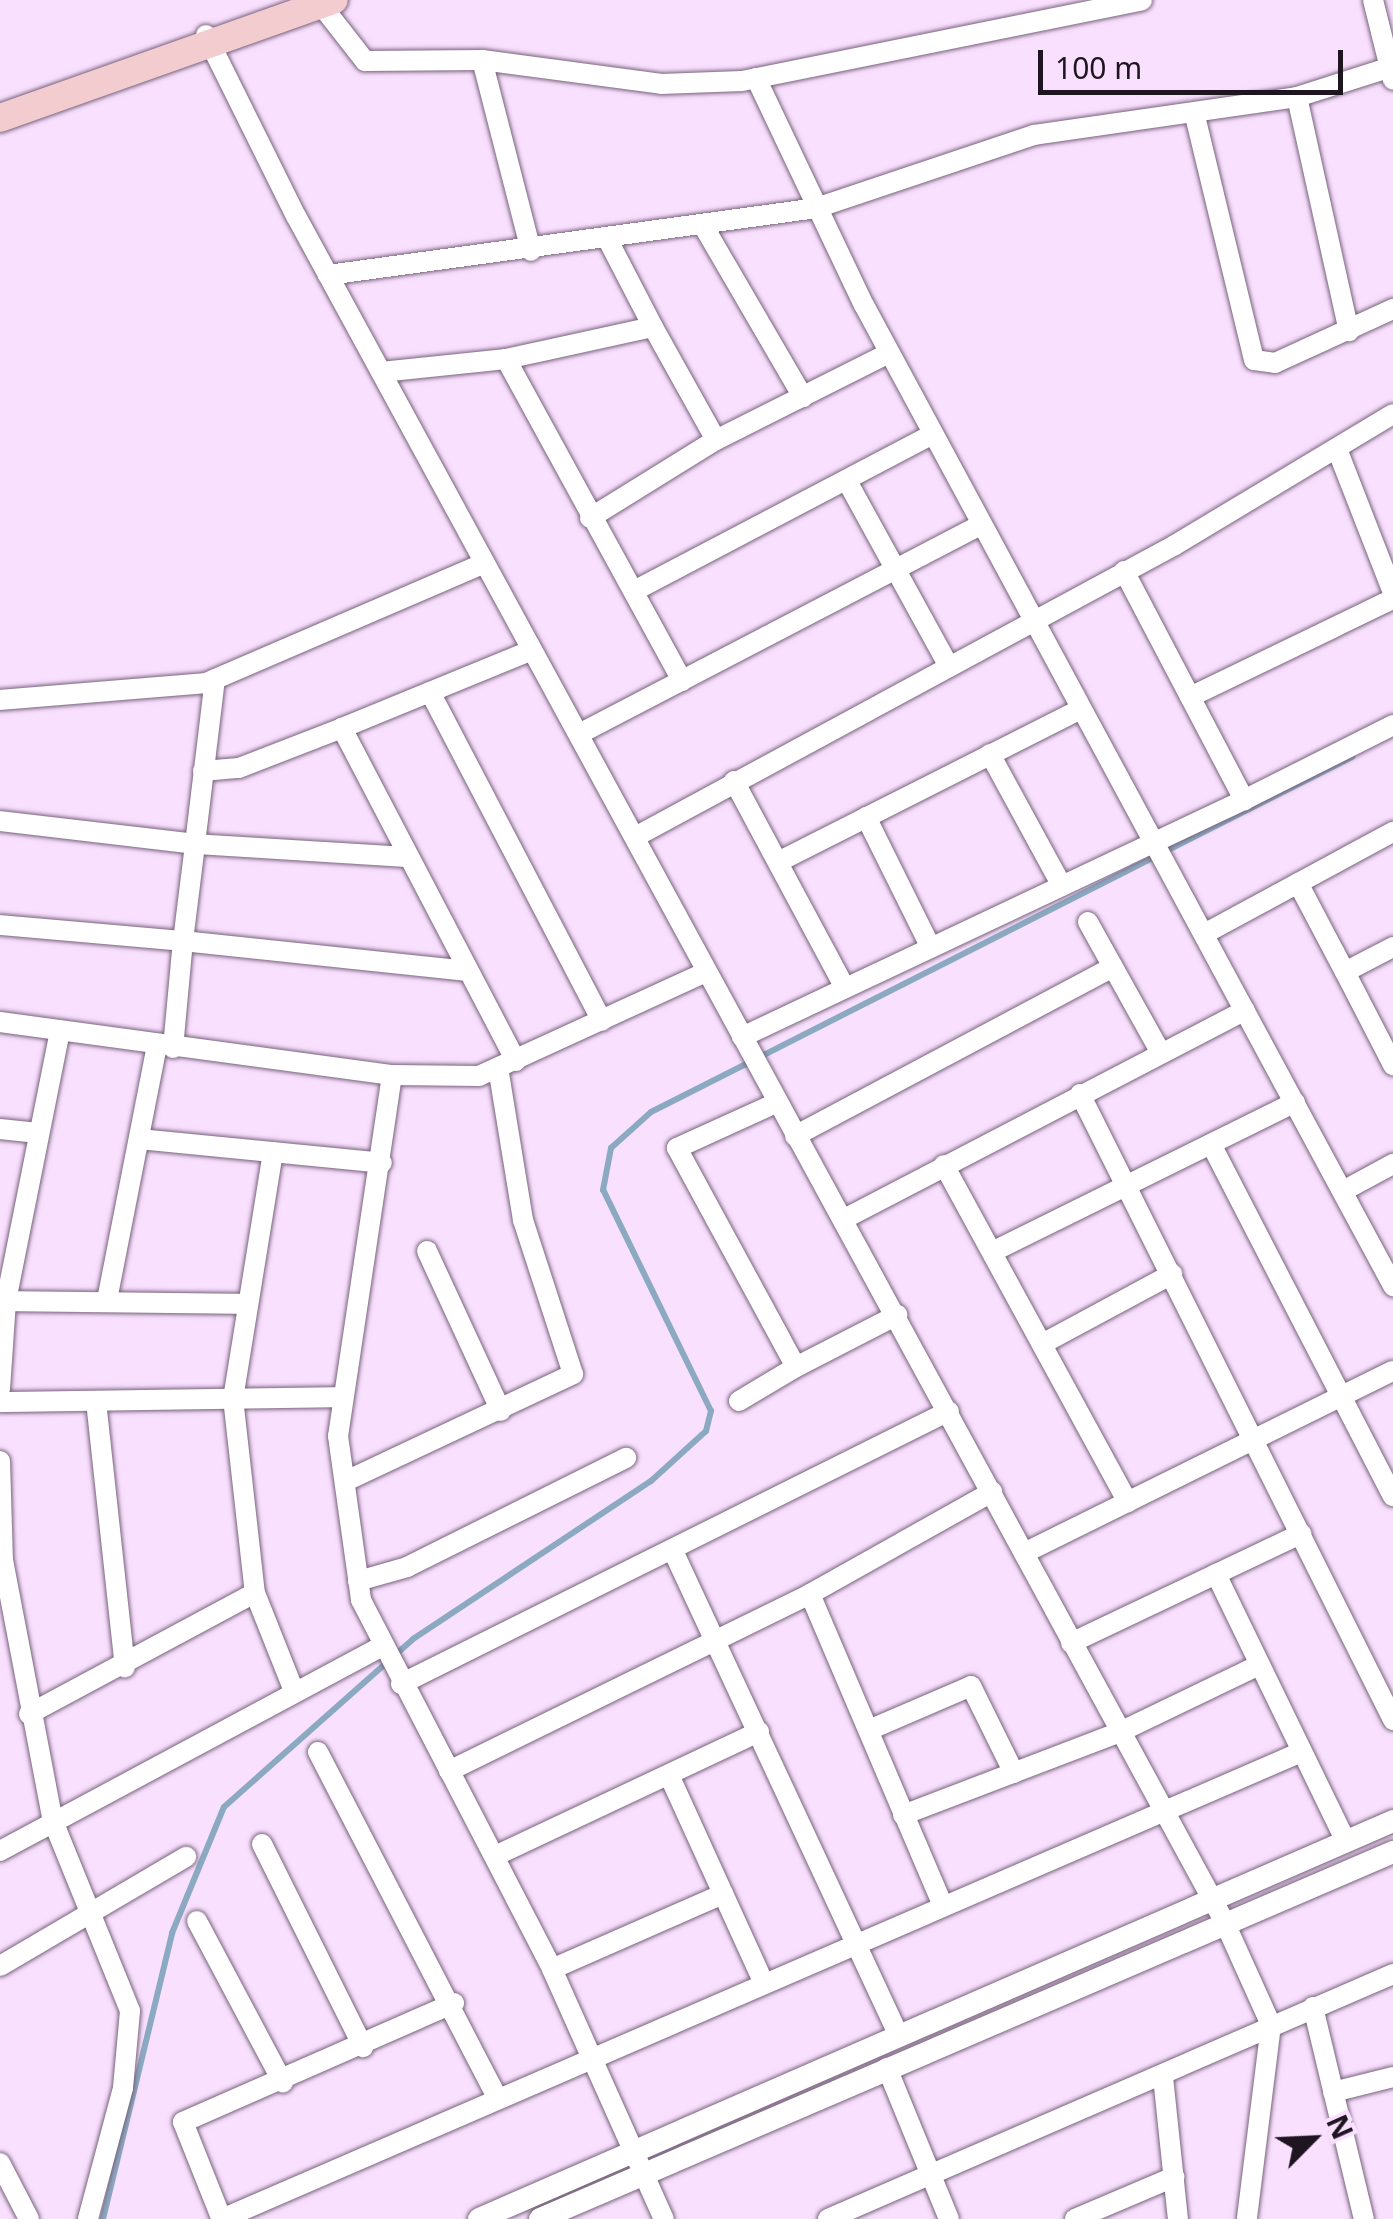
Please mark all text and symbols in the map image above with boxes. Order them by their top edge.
scale bar [1043,30,1348,92]
text: 100 m [1055,47,1142,88]
north arrow [1263,2089,1363,2189]
text: N [1318,2109,1362,2145]

